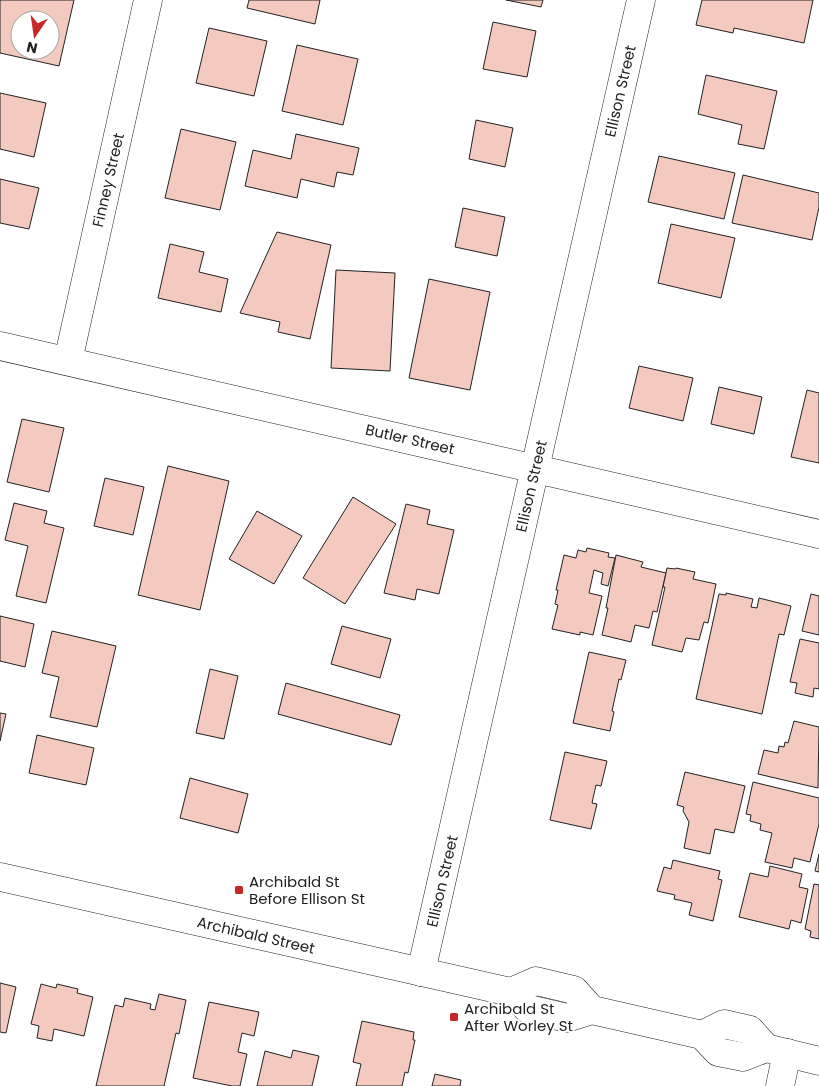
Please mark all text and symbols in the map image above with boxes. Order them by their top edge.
north arrow [10,10,60,60]
text: N [25,37,39,59]
street label: Ellison Street [599,43,641,139]
street label: Finney Street [87,131,129,229]
street label: Butler Street [363,419,457,459]
street label: Ellison Street [510,438,552,534]
street label: Ellison Street [421,833,463,929]
place label: Archibald St Before Ellison St [249,871,365,909]
marker: Archibald St Before Ellison St [233,884,245,896]
street label: Archibald Street [195,911,317,959]
place label: Archibald St After Worley St [464,998,573,1036]
marker: Archibald St After Worley St [448,1011,460,1023]

